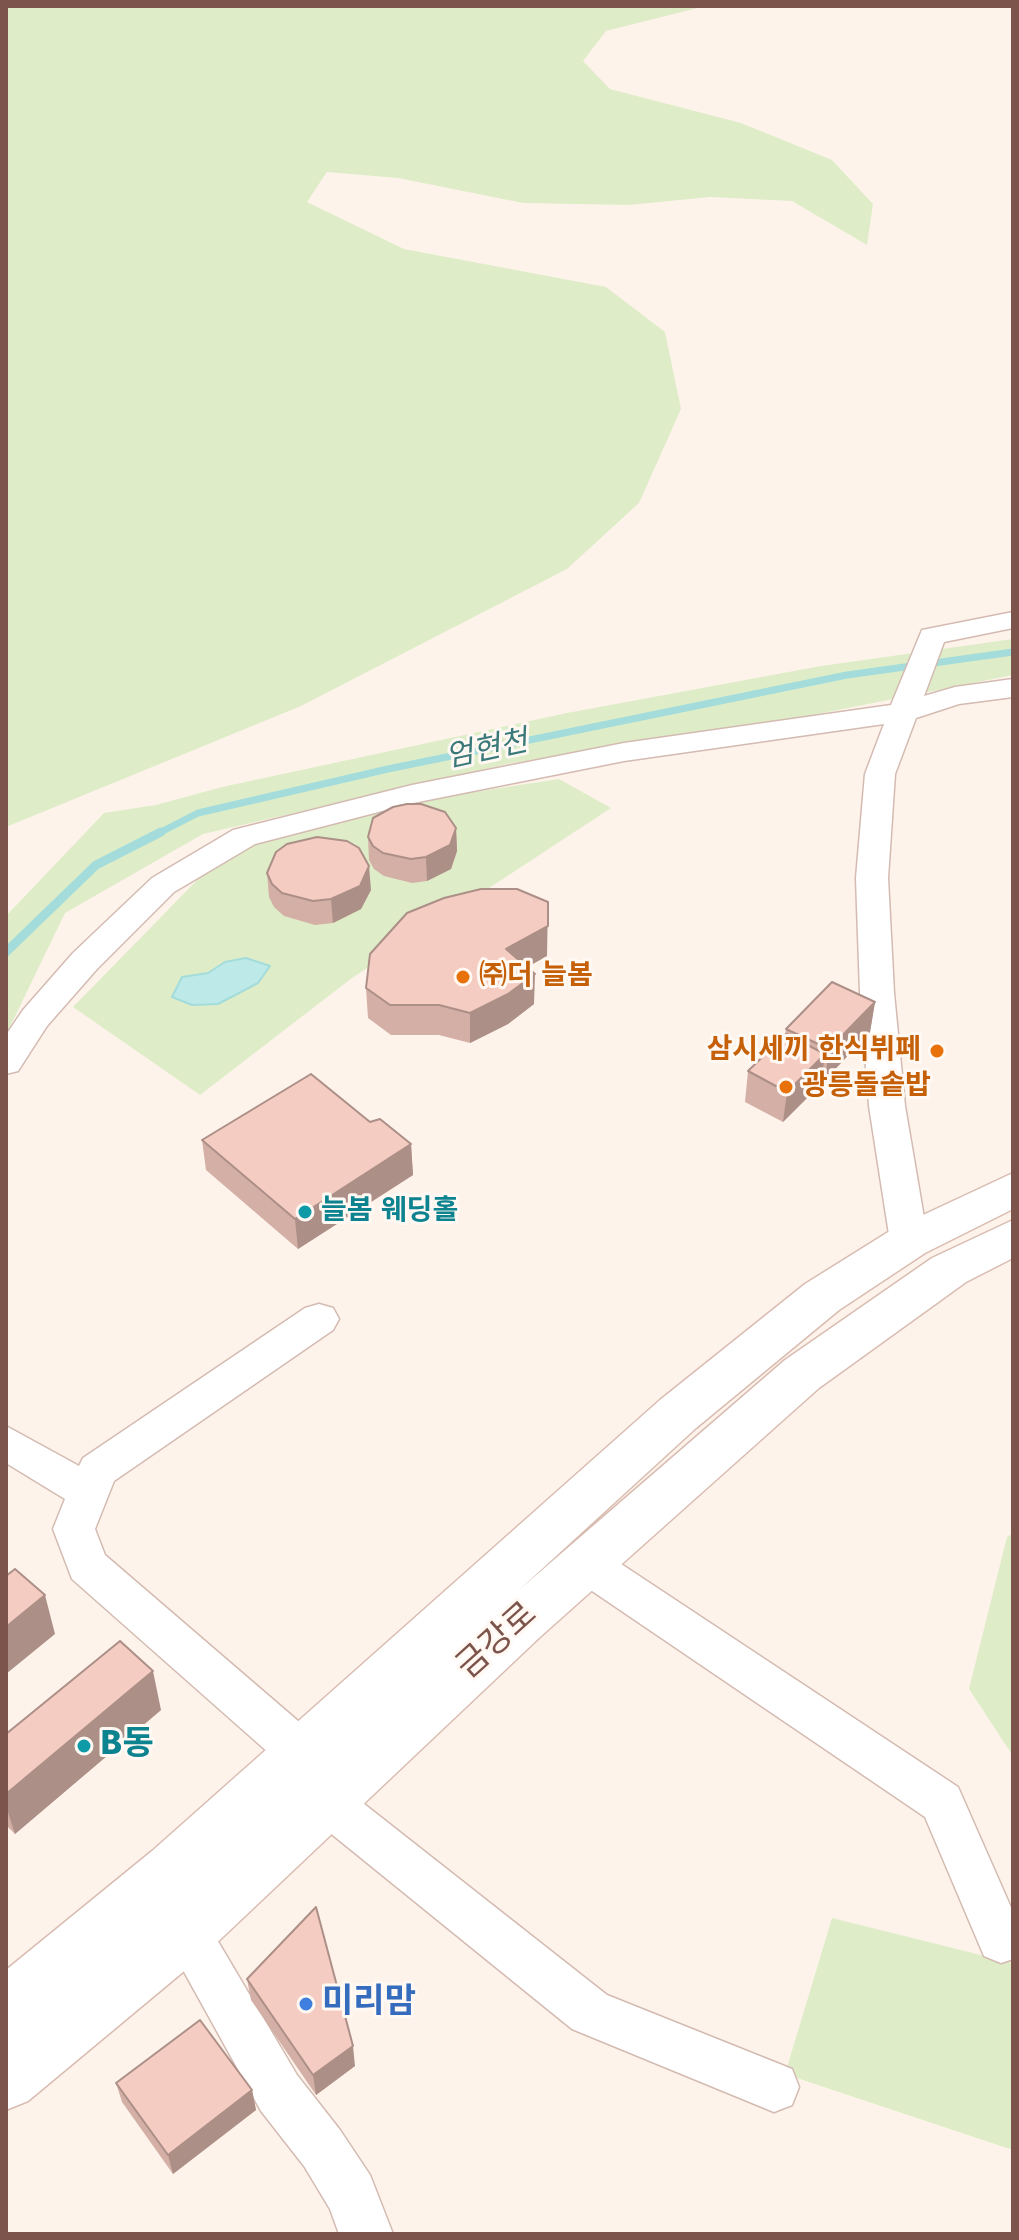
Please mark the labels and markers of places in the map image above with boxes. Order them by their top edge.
place label: ㈜더 늘봄 [479,960,593,994]
marker: ㈜더 늘봄 [454,968,472,986]
place label: 삼시세끼 한식뷔페 [707,1034,921,1068]
marker: 삼시세끼 한식뷔페 [928,1042,946,1060]
place label: 광릉돌솥밥 [802,1070,931,1104]
marker: 광릉돌솥밥 [777,1078,795,1096]
place label: 늘봄 웨딩홀 [321,1195,458,1229]
marker: 늘봄 웨딩홀 [296,1203,314,1221]
place label: B동 [100,1726,154,1766]
marker: B동 [75,1737,93,1755]
place label: 미리맘 [322,1984,416,2024]
marker: 미리맘 [297,1995,315,2013]

